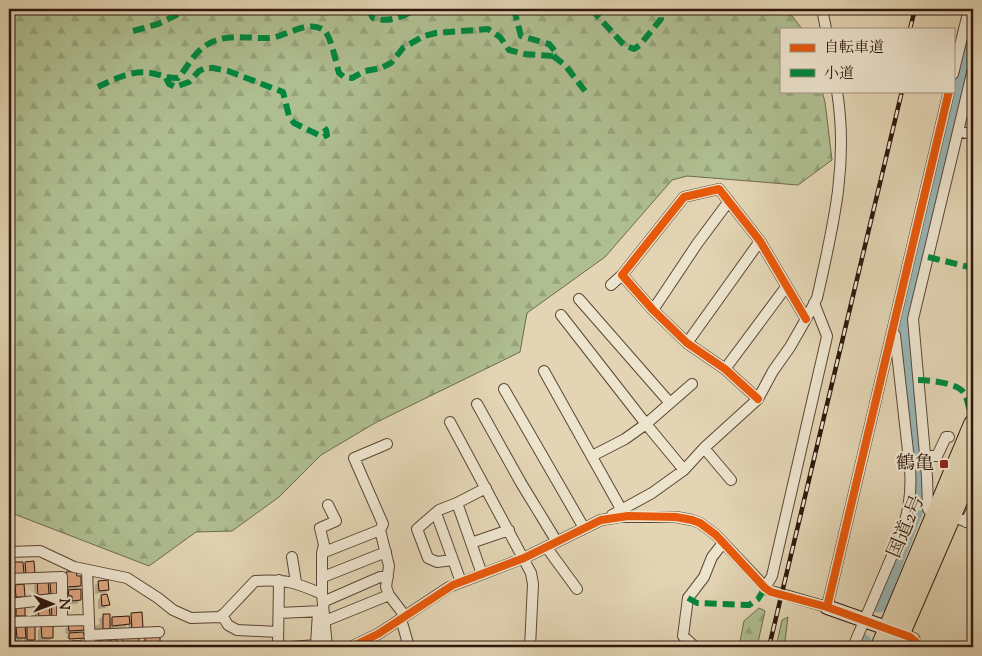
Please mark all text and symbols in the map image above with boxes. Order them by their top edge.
legend [780,28,954,92]
text: 自転車道 [824,38,884,59]
text: 小道 [824,64,854,85]
place label: 鶴亀 [896,451,934,478]
marker: 鶴亀 [938,458,950,470]
street label: 国道2号 [882,491,932,563]
north arrow [28,578,78,628]
text: N [53,598,73,610]

